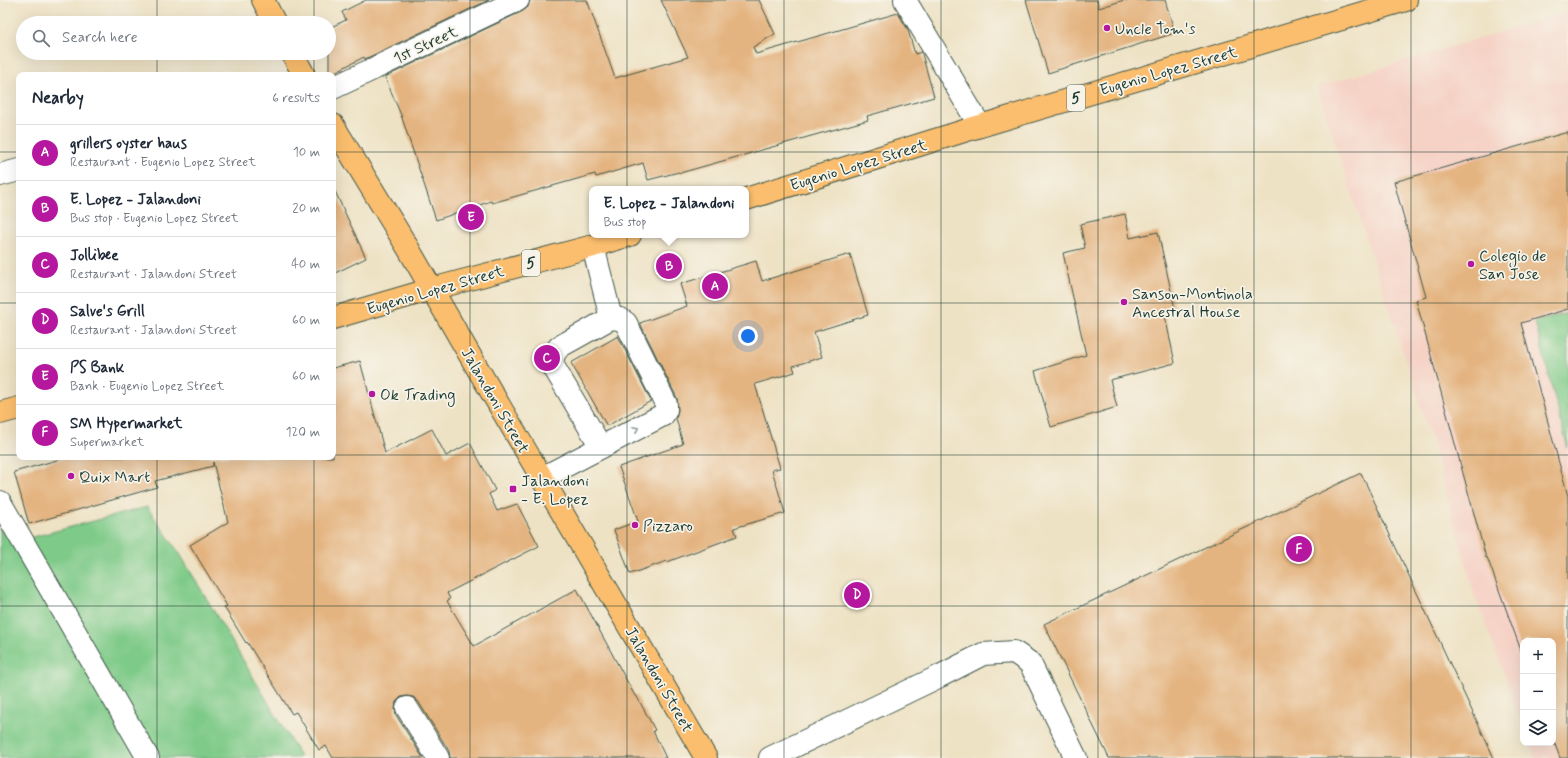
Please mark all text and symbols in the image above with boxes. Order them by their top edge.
search box [16,16,336,60]
place label: Uncle Tom's [1115,19,1196,40]
street label: 1st Street [390,21,462,69]
marker: Uncle Tom's [1102,23,1112,33]
icon: search [30,27,52,49]
text: Search here [62,28,138,48]
street label: Eugenio Lopez Street [1097,42,1240,101]
road number: 5 [1067,85,1085,111]
text: Nearby [32,87,84,109]
text: 6 results [272,90,320,107]
text: grillers oyster haus [70,134,187,154]
street label: Eugenio Lopez Street [787,134,930,196]
text: A [41,144,49,161]
text: 10 m [293,144,320,161]
text: Restaurant · Eugenio Lopez Street [70,154,256,171]
popup [589,186,749,238]
text: E. Lopez - Jalandoni [70,190,201,210]
text: E. Lopez - Jalandoni [604,194,734,214]
text: B [41,200,49,217]
text: 20 m [292,200,320,217]
pin: E [458,202,484,232]
text: Bus stop · Eugenio Lopez Street [70,210,238,227]
text: Bus stop [604,214,647,231]
text: Jollibee [70,246,119,266]
place label: Colegio de San Jose [1479,246,1546,285]
road number: 5 [522,250,540,276]
pin: B [656,251,682,281]
text: C [40,256,50,273]
text: 40 m [291,256,320,273]
marker: Colegio de San Jose [1466,259,1476,269]
street label: Eugenio Lopez Street [364,261,507,320]
text: Restaurant · Jalandoni Street [70,266,237,283]
pin: A [702,271,728,301]
place label: Sanson-Montinola Ancestral House [1132,284,1253,323]
marker: Sanson-Montinola Ancestral House [1119,297,1129,307]
text: Salve's Grill [70,302,145,322]
text: D [41,312,49,329]
text: 60 m [292,312,320,329]
text: Restaurant · Jalandoni Street [70,322,237,339]
your location [738,326,758,346]
pin: C [534,343,560,373]
street label: Jalandoni Street [456,344,534,458]
text: PS Bank [70,358,124,378]
text: E [41,368,49,385]
text: 60 m [292,368,320,385]
text: Bank · Eugenio Lopez Street [70,378,224,395]
place label: Ok Trading [380,385,456,407]
marker: Ok Trading [367,389,377,399]
text: SM Hypermarket [70,414,182,434]
text: F [42,424,48,441]
text: 120 m [286,424,320,441]
one-way arrow [631,426,639,433]
text: Supermarket [70,434,144,451]
place label: Quix Mart [79,467,150,488]
marker: Quix Mart [66,471,76,481]
place label: Jalandoni - E. Lopez [521,471,589,510]
marker: Jalandoni - E. Lopez [508,484,518,494]
place label: Pizzaro [643,516,693,537]
marker: Pizzaro [630,520,640,530]
pin: F [1286,534,1312,564]
pin: D [844,580,870,610]
street label: Jalandoni Street [620,623,698,737]
map controls [1520,638,1556,746]
button: + [1520,638,1556,674]
button: − [1520,674,1556,710]
button: layers [1520,710,1556,746]

